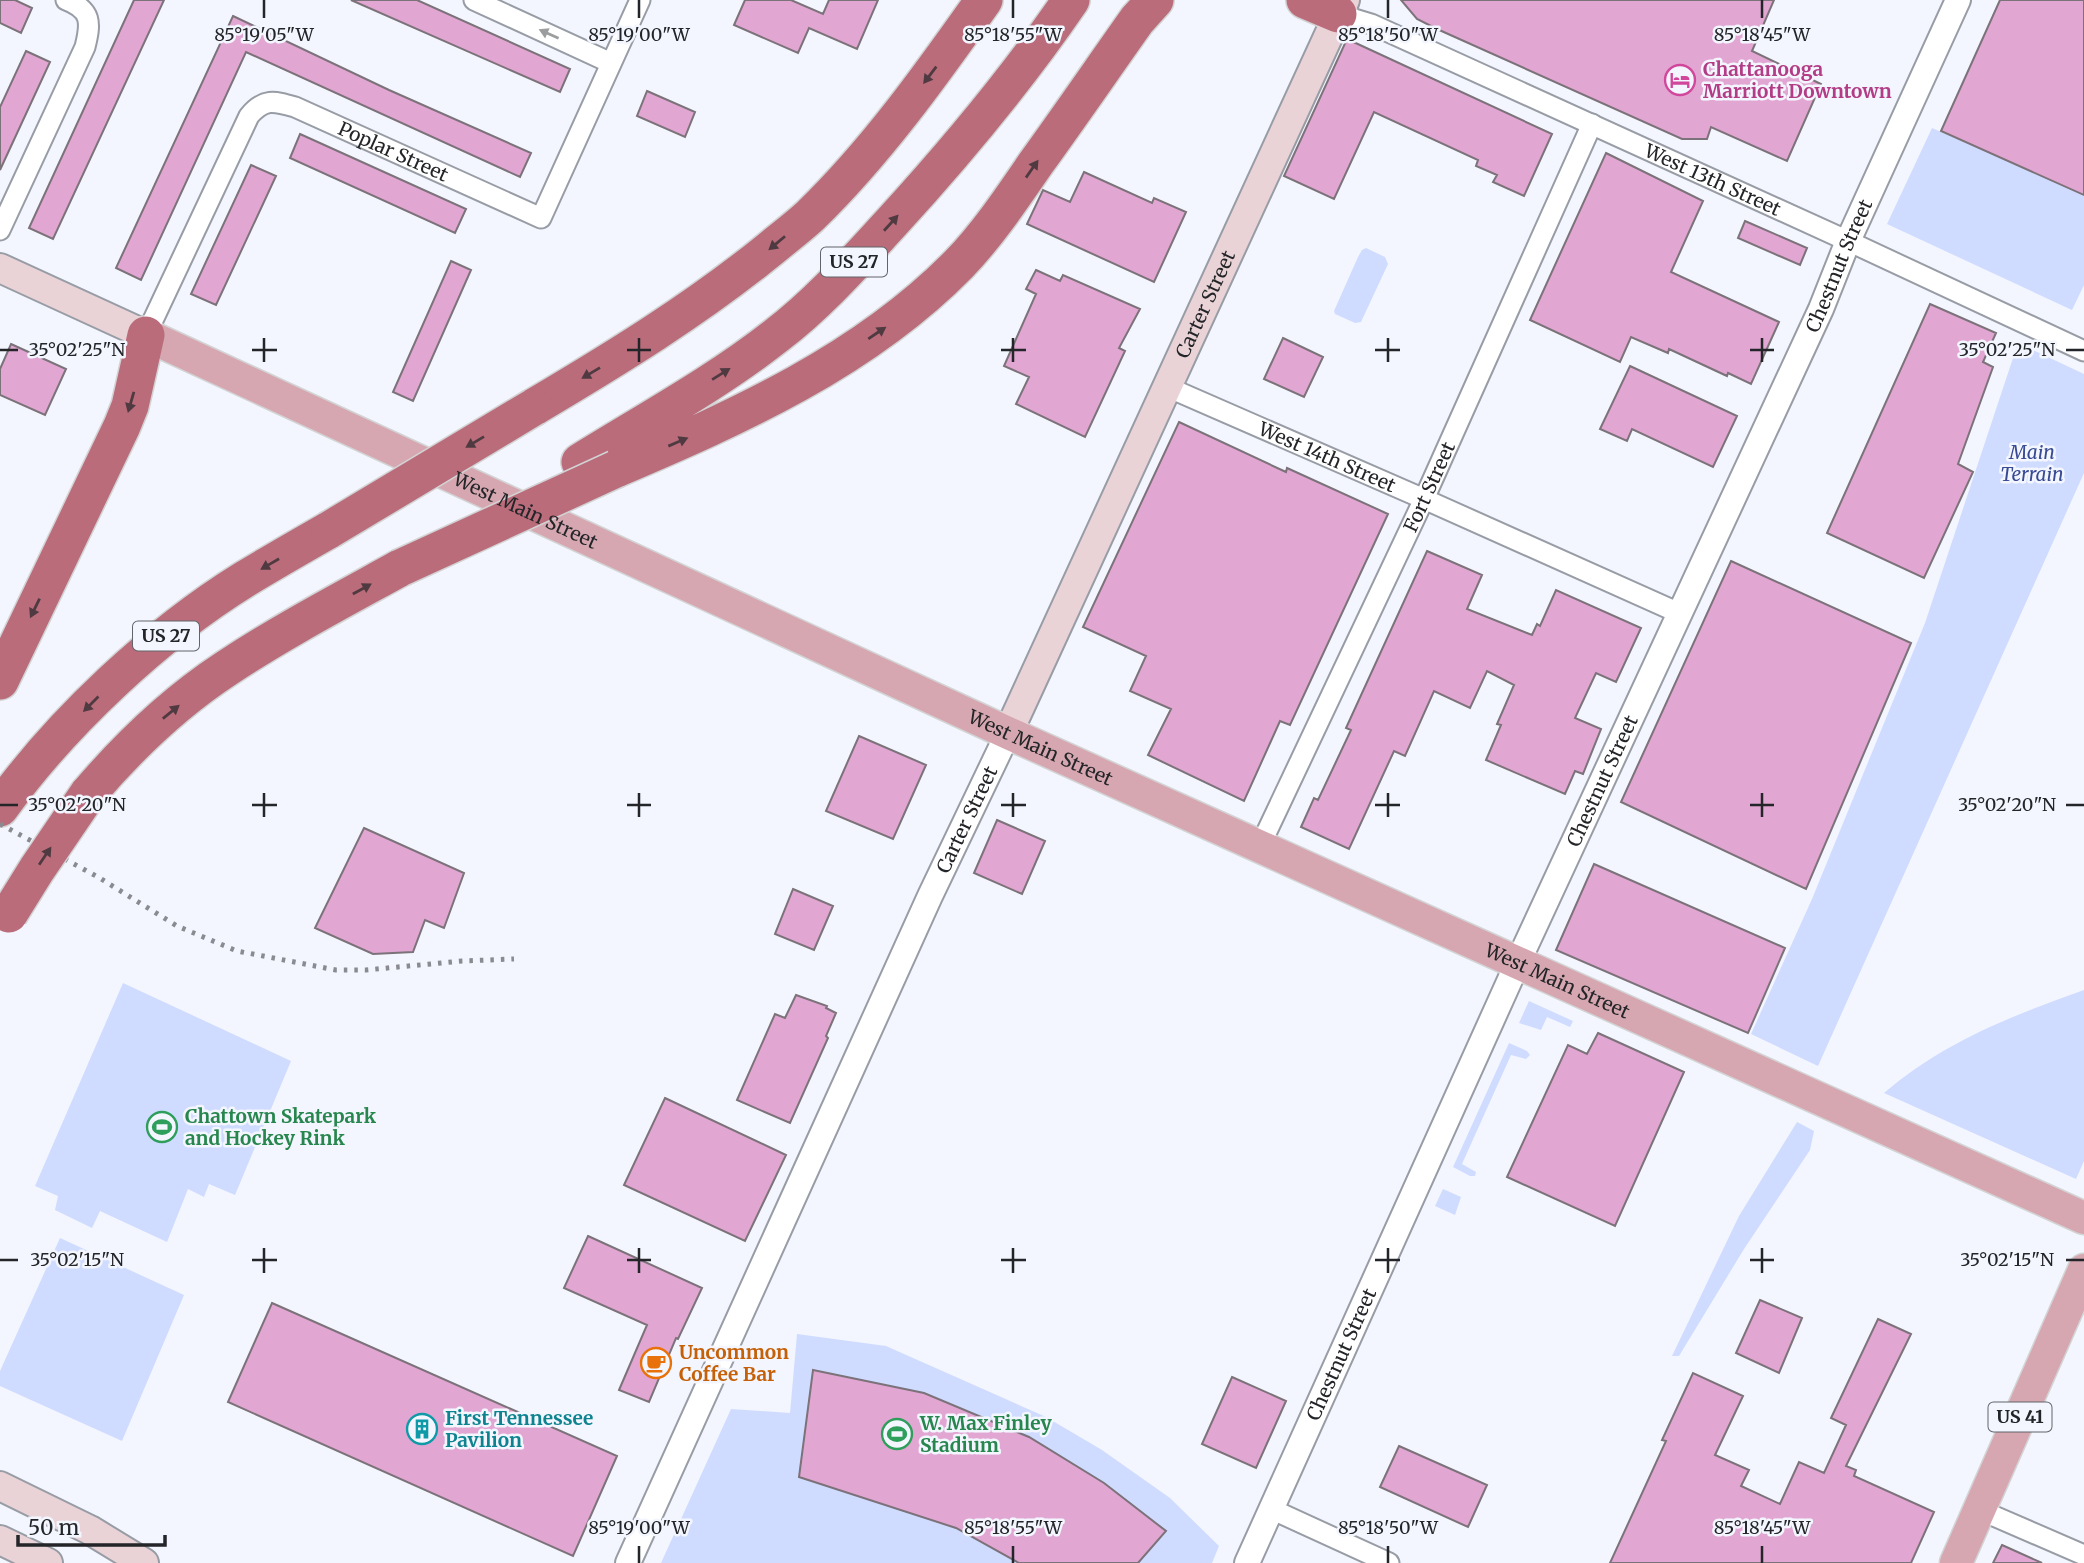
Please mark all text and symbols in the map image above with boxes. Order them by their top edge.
text: 85°19'05"W [214,23,315,46]
text: 85°19'00"W [588,23,691,46]
text: 85°18'55"W [964,23,1063,46]
text: 85°18'50"W [1338,23,1439,46]
text: 85°18'45"W [1714,23,1811,46]
one-way arrow [539,28,559,40]
place label: Chattanooga Marriott Downtown [1703,57,1892,103]
hotel icon: Chattanooga Marriott Downtown [1663,63,1697,97]
one-way arrow [923,66,937,85]
street label: Poplar Street [335,116,453,187]
street label: West 13th Street [1640,138,1785,221]
one-way arrow [1025,160,1039,178]
street label: Chestnut Street [1800,195,1878,336]
one-way arrow [882,215,898,232]
one-way arrow [768,235,785,250]
street label: Carter Street [1170,246,1240,362]
road number: US 27 [821,248,887,276]
one-way arrow [868,326,886,340]
text: 35°02'25"N [29,338,125,361]
text: 35°02'25"N [1959,338,2055,361]
one-way arrow [581,367,600,379]
one-way arrow [712,367,731,380]
one-way arrow [125,391,135,412]
street label: West 14th Street [1254,416,1400,497]
one-way arrow [466,436,485,449]
one-way arrow [668,436,689,447]
street label: Fort Street [1398,437,1460,536]
park label: Main Terrain [2000,440,2064,486]
street label: West Main Street [449,466,602,554]
one-way arrow [260,558,279,570]
one-way arrow [352,583,372,595]
one-way arrow [30,598,41,618]
road number: US 27 [133,622,199,650]
one-way arrow [83,696,100,713]
street label: West Main Street [963,704,1117,791]
one-way arrow [163,705,180,720]
street label: Chestnut Street [1561,711,1643,850]
street label: Carter Street [931,762,1003,877]
text: 35°02'20"N [28,793,126,816]
text: 35°02'20"N [1958,793,2056,816]
one-way arrow [38,847,52,865]
street label: West Main Street [1480,937,1634,1024]
place label: Chattown Skatepark and Hockey Rink [185,1104,377,1150]
sports icon: Chattown Skatepark and Hockey Rink [145,1110,179,1144]
text: 35°02'15"N [30,1248,124,1271]
text: 35°02'15"N [1960,1248,2054,1271]
street label: Chestnut Street [1301,1284,1382,1424]
place label: Uncommon Coffee Bar [679,1340,789,1386]
cafe icon: Uncommon Coffee Bar [639,1346,673,1380]
road number: US 41 [1988,1402,2052,1432]
place label: First Tennessee Pavilion [445,1406,593,1452]
place label: W. Max Finley Stadium [919,1411,1052,1457]
building icon: First Tennessee Pavilion [405,1412,439,1446]
sports icon: W. Max Finley Stadium [880,1417,914,1451]
scale bar [18,1504,164,1548]
text: 50 m [28,1514,79,1541]
text: 85°19'00"W [588,1516,691,1539]
text: 85°18'55"W [964,1516,1063,1539]
text: 85°18'50"W [1338,1516,1439,1539]
text: 85°18'45"W [1714,1516,1811,1539]

